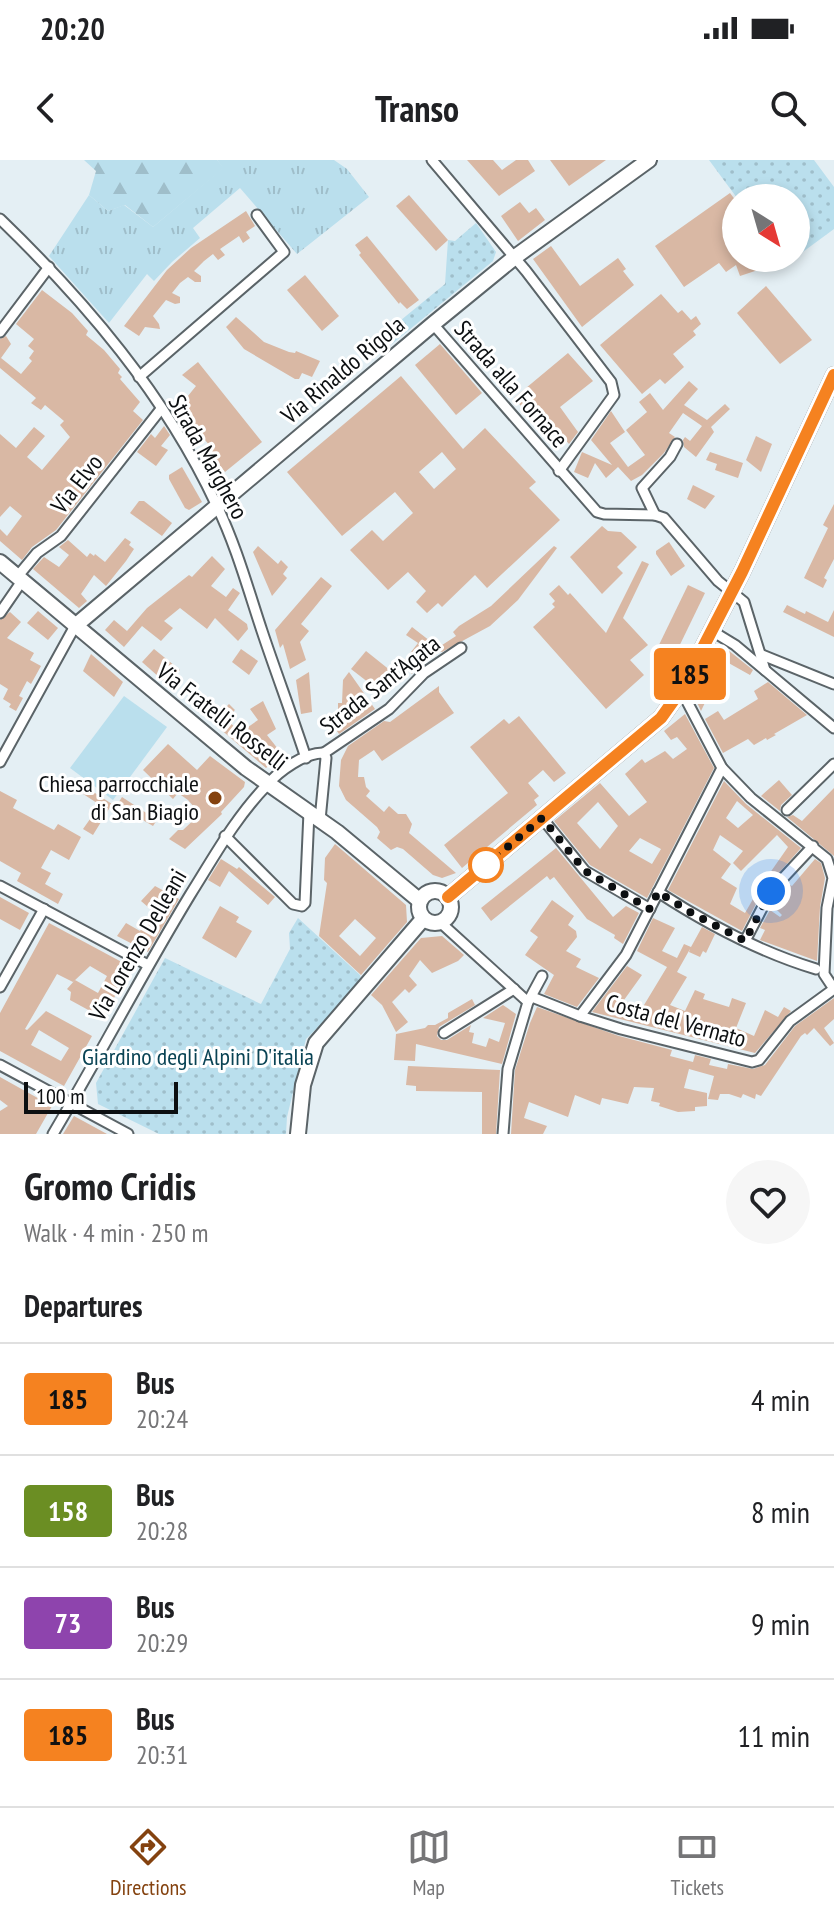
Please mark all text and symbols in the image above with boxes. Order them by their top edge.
text: 20:20 [40,9,105,48]
text: Transo [375,85,459,132]
icon: back [24,86,68,130]
icon: search [766,86,810,130]
north arrow [722,184,810,272]
map controls [722,184,810,272]
street label: Via Rinaldo Rigola [274,309,411,431]
street label: Strada alla Fornace [448,314,575,454]
street label: Strada Marghero [162,389,255,524]
street label: Via Elvo [43,448,109,520]
street label: Strada Sant'Agata [313,628,446,741]
line badge: 185 [644,648,736,700]
street label: Via Fratelli Rosselli [150,655,294,778]
text: 185 [670,655,710,692]
place label: Chiesa parrocchiale di San Biagio [38,768,199,827]
marker: Chiesa parrocchiale di San Biagio [206,789,224,807]
unlabelled marker [469,848,503,882]
street label: Via Lorenzo Delleani [81,863,194,1027]
your location [751,871,791,911]
street label: Costa del Vernato [603,987,750,1054]
park label: Giardino degli Alpini D'italia [82,1041,314,1072]
scale bar [24,1078,178,1114]
text: 100 m [36,1082,85,1110]
button: heart [726,1160,810,1244]
text: Gromo Cridis [24,1161,196,1210]
text: Walk · 4 min · 250 m [24,1216,208,1249]
text: Departures [24,1286,142,1325]
text: Bus [136,1363,175,1402]
text: 185 [48,1380,88,1417]
text: 4 min [751,1380,810,1419]
text: 20:24 [136,1402,188,1435]
text: Bus [136,1475,175,1514]
text: 158 [48,1492,88,1529]
text: 8 min [751,1492,810,1531]
text: 20:28 [136,1514,188,1547]
text: Bus [136,1587,175,1626]
text: 73 [55,1604,81,1641]
text: 9 min [751,1604,810,1643]
text: 20:29 [136,1626,188,1659]
text: Bus [136,1699,175,1738]
text: 185 [48,1716,88,1753]
text: 11 min [737,1716,810,1755]
text: 20:31 [136,1738,188,1771]
tab: Directions [110,1825,187,1901]
tab: Map [407,1825,451,1901]
tab: Tickets [671,1825,724,1901]

